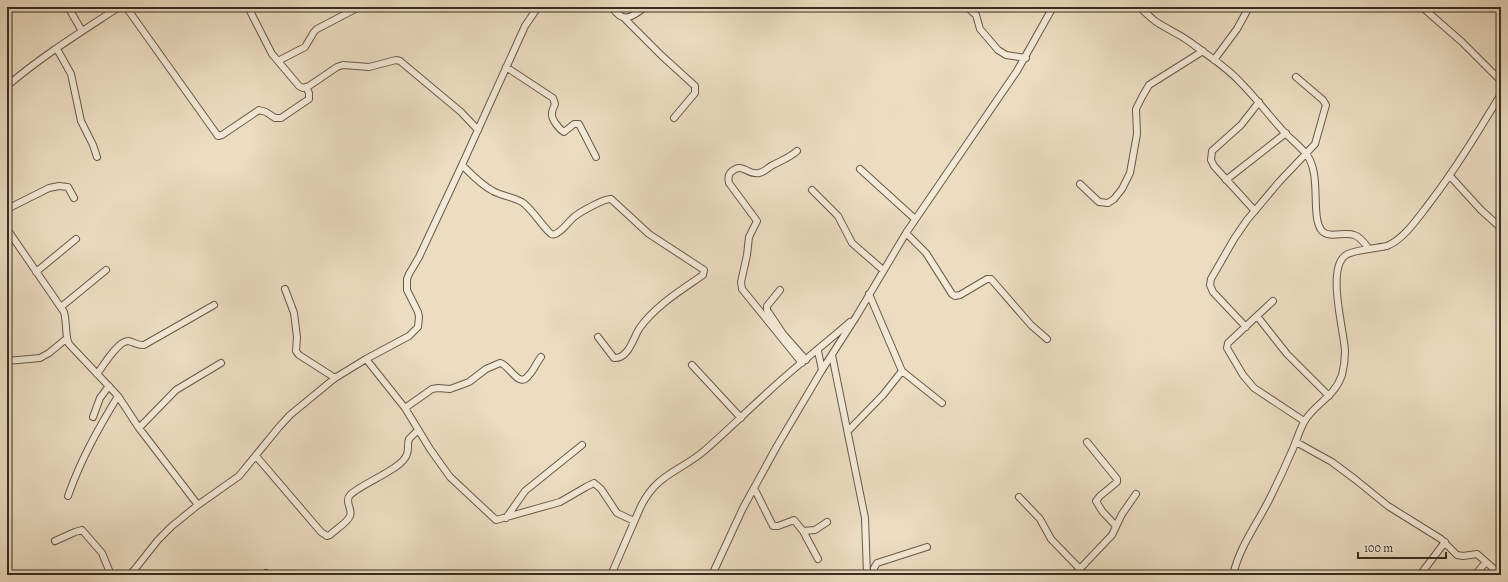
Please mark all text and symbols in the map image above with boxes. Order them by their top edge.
scale bar [1358,534,1446,560]
text: 100 m [1364,540,1393,556]

